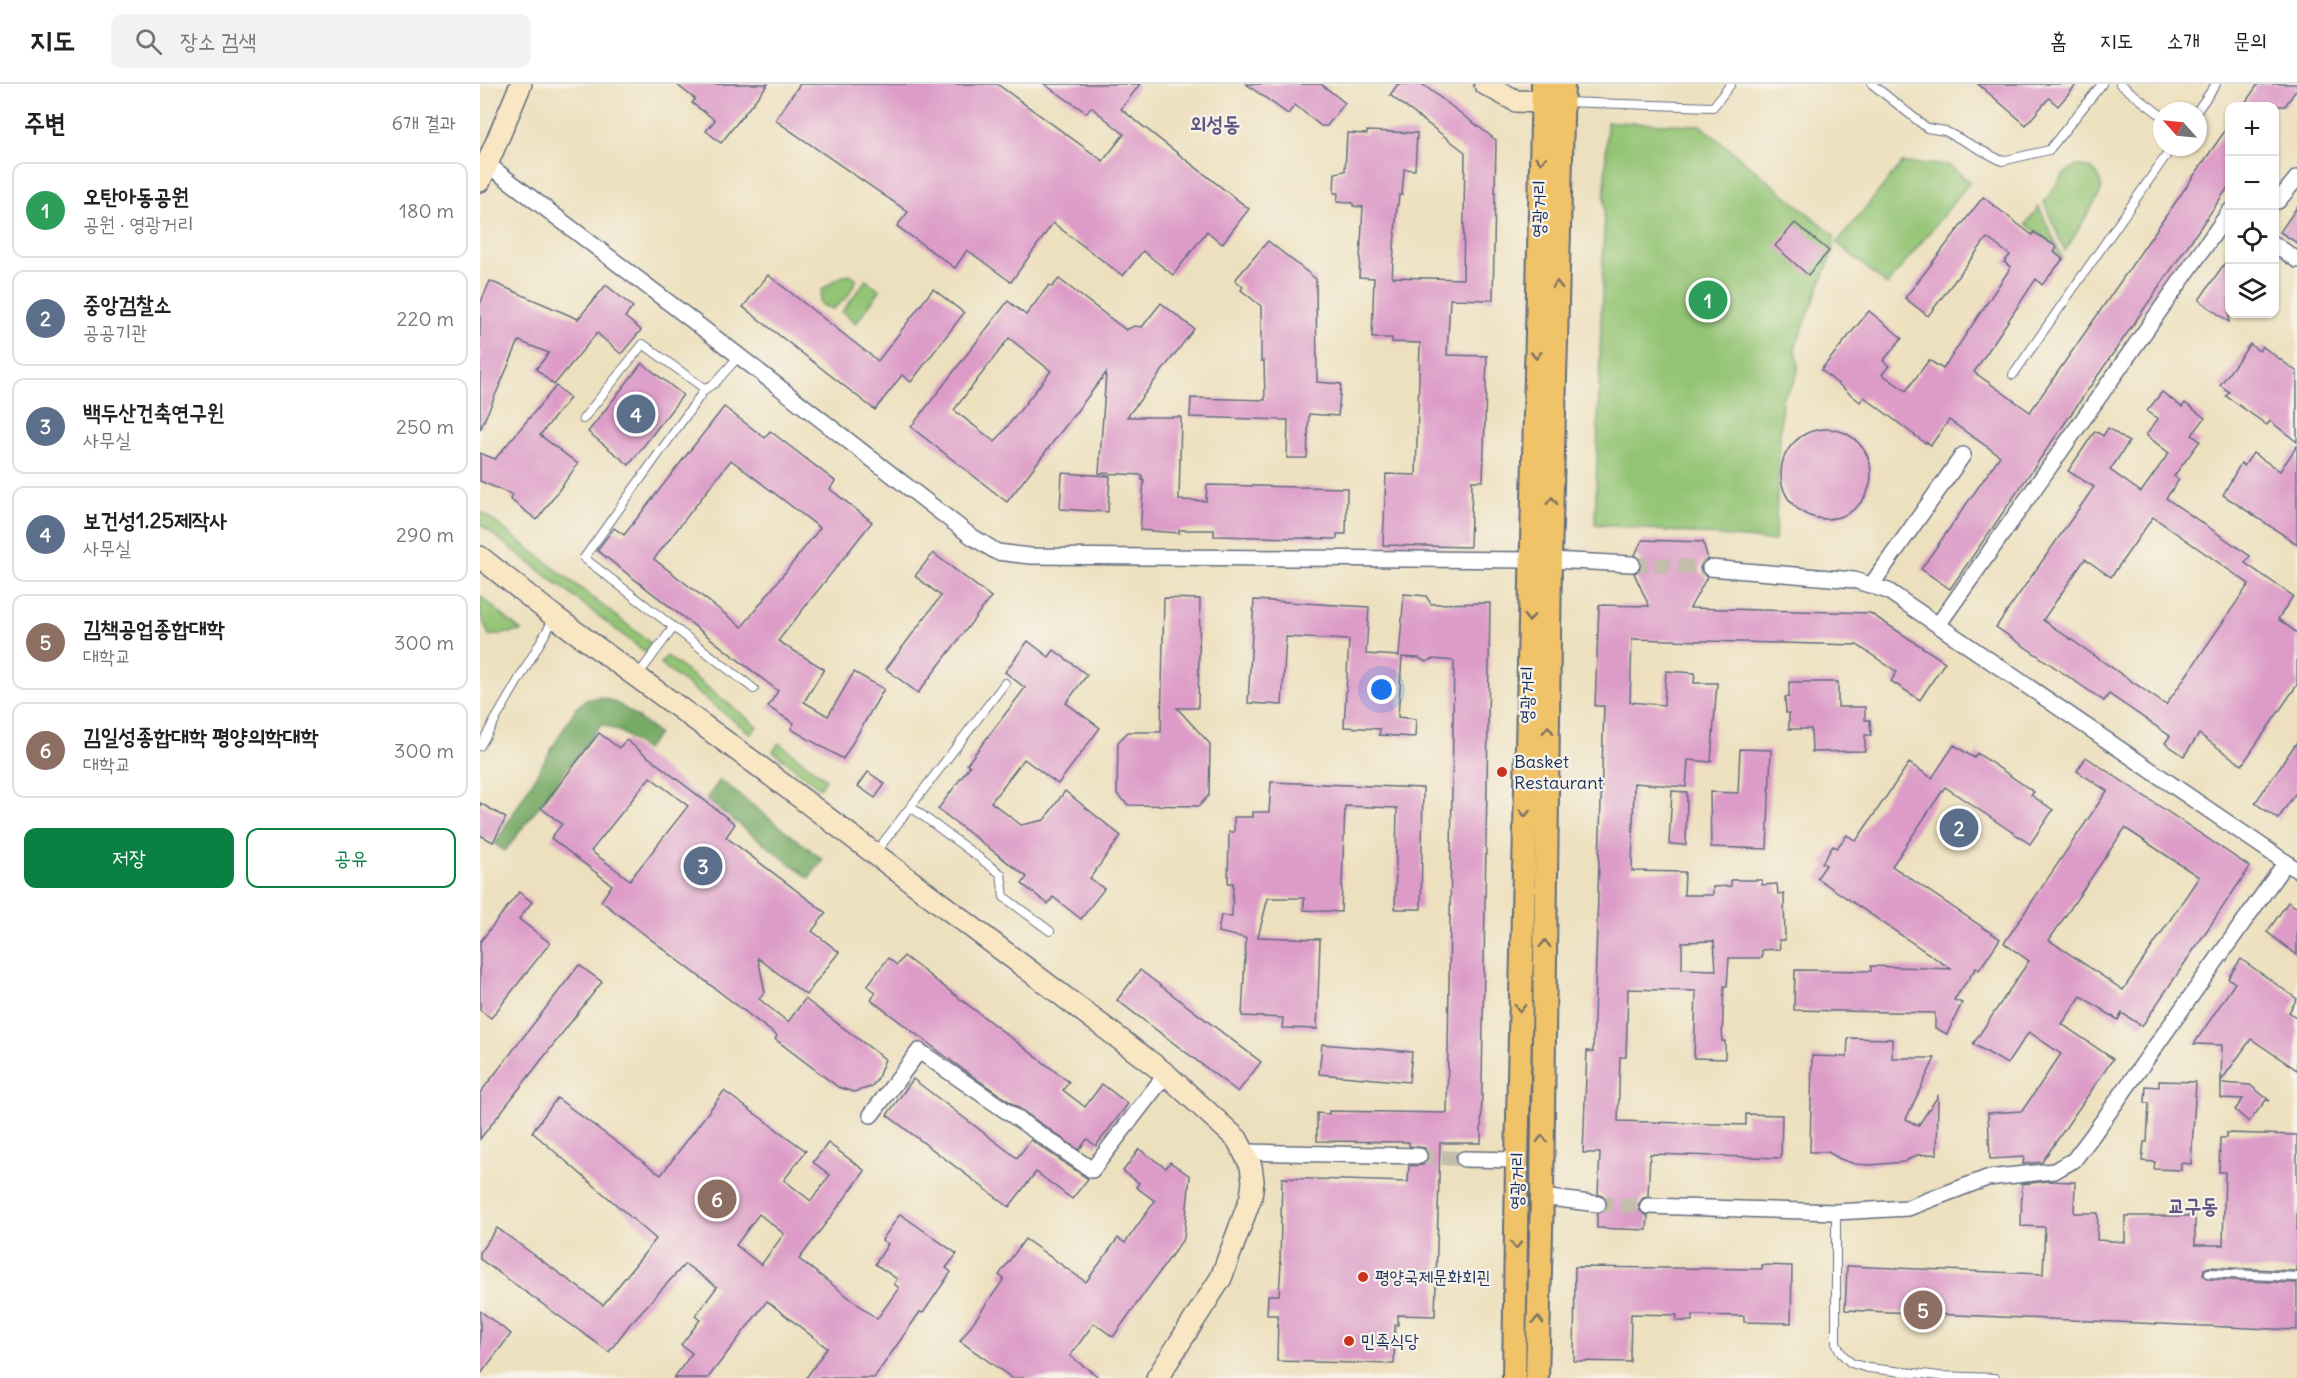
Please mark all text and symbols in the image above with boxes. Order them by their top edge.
search box [111,14,531,68]
text: 지도 [30,22,75,58]
icon: search [132,25,165,58]
text: 장소 검색 [180,27,256,55]
text: 홈 [2050,27,2067,54]
text: 지도 [2100,27,2133,54]
text: 소개 [2166,27,2200,54]
text: 문의 [2233,27,2267,54]
north arrow [2153,102,2207,156]
map controls [2225,102,2279,318]
button: + [2225,102,2279,156]
text: 주변 [24,106,66,139]
text: 6개 결과 [391,110,456,135]
district label: 외성동 [1190,110,1240,137]
one-way arrow [1534,156,1547,165]
button: − [2225,156,2279,210]
street label: 영광거리 [1526,180,1551,238]
text: 오탄아동공원 [83,182,189,210]
text: 1 [42,198,49,223]
text: 180 m [399,198,454,223]
button: locate [2225,210,2279,264]
text: 공원 · 영광거리 [83,211,194,236]
button: layers [2225,264,2279,318]
pin: 1 [1688,278,1728,322]
one-way arrow [1551,281,1563,290]
text: 중앙검찰소 [83,290,172,318]
text: 2 [40,306,51,331]
text: 220 m [397,306,454,331]
text: 공공기관 [83,319,147,344]
one-way arrow [1529,351,1542,360]
pin: 4 [616,392,656,436]
text: 백두산건축연구윈 [83,398,225,426]
text: 3 [40,414,51,439]
text: 250 m [396,414,454,439]
text: 사무실 [83,427,131,452]
one-way arrow [1545,497,1558,506]
text: 보건성1.25제작사 [83,506,227,534]
text: 4 [40,522,51,547]
text: 290 m [396,522,454,547]
text: 사무실 [83,535,131,560]
text: 김책공업종합대학 [83,614,225,642]
one-way arrow [1523,614,1535,623]
text: 5 [40,630,51,655]
text: 300 m [394,630,454,655]
text: 대학교 [83,643,131,668]
street label: 영광거리 [1514,666,1539,724]
your location [1367,675,1396,704]
text: 김일성종합대학 평양의학대학 [83,722,318,750]
one-way arrow [1542,726,1554,735]
text: 6 [40,738,51,763]
text: 300 m [394,738,454,763]
place label: Basket Restaurant [1514,750,1603,794]
text: 대학교 [83,751,131,776]
marker: Basket Restaurant [1495,765,1509,779]
pin: 2 [1940,806,1978,850]
one-way arrow [1518,809,1531,818]
button: 저장 [24,828,234,888]
button: 공유 [246,828,456,888]
pin: 3 [684,844,722,888]
one-way arrow [1539,939,1551,948]
one-way arrow [1514,1004,1526,1013]
one-way arrow [1536,1134,1549,1143]
street label: 영광거리 [1504,1152,1529,1210]
pin: 6 [698,1176,736,1222]
district label: 교구동 [2168,1192,2218,1219]
one-way arrow [1510,1241,1522,1250]
place label: 평양국제문화회괸 [1375,1265,1491,1288]
marker: 평양국제문화회괸 [1356,1270,1370,1284]
pin: 5 [1904,1288,1942,1332]
one-way arrow [1532,1315,1545,1324]
place label: 민족식당 [1361,1329,1419,1352]
marker: 민족식당 [1342,1334,1356,1348]

